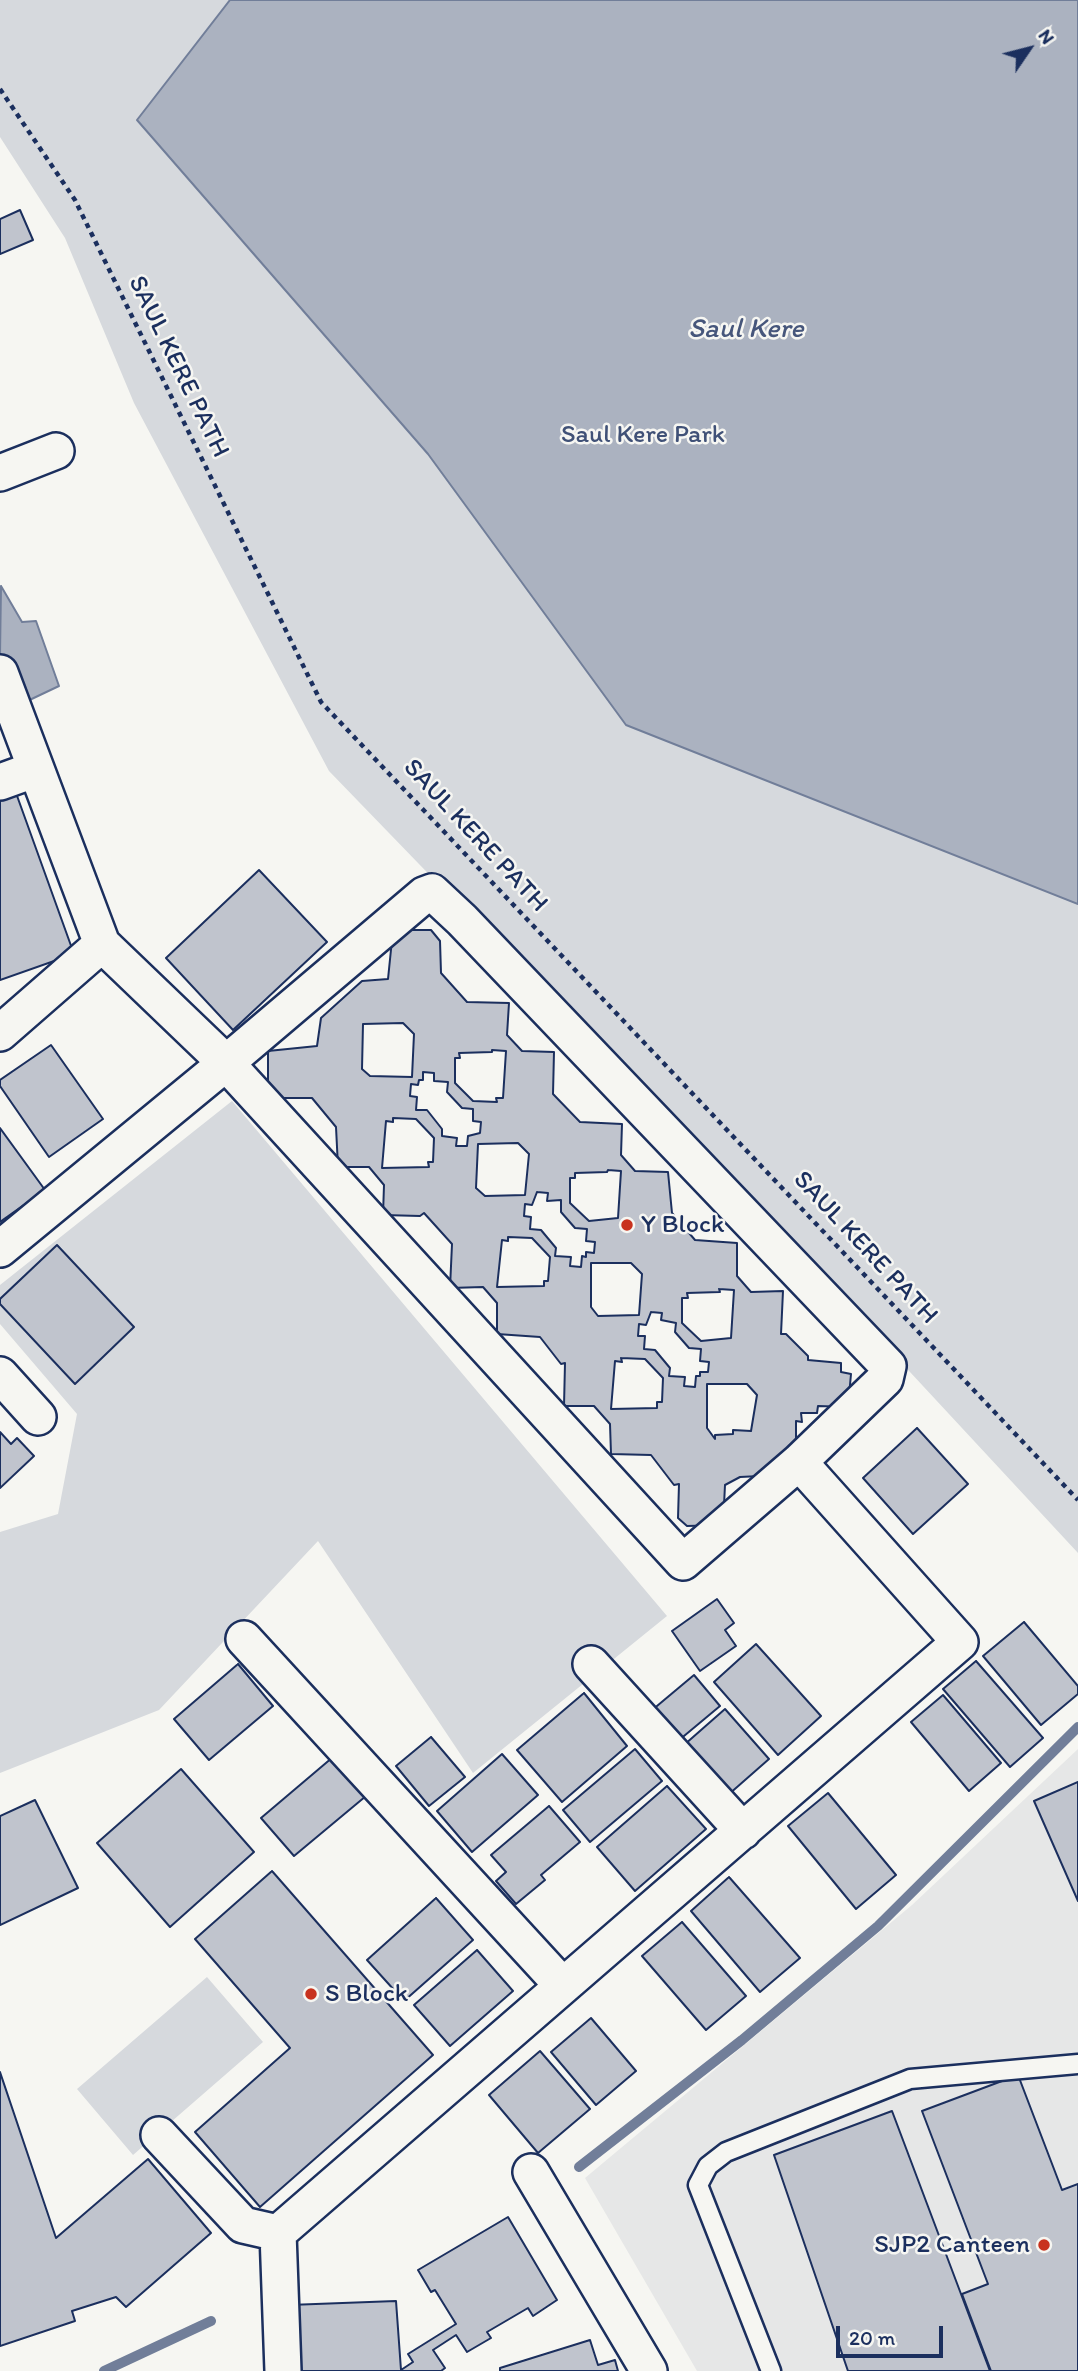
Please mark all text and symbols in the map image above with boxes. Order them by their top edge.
north arrow [994,14,1064,84]
text: N [1034,25,1060,49]
street label: SAUL KERE PATH [121,271,235,463]
water label: Saul Kere [688,313,804,347]
park label: Saul Kere Park [561,419,725,451]
street label: SAUL KERE PATH [396,753,554,919]
street label: SAUL KERE PATH [786,1165,944,1331]
place label: Y Block [641,1209,724,1241]
marker: Y Block [619,1217,635,1233]
place label: S Block [325,1978,408,2010]
marker: S Block [303,1986,319,2002]
place label: SJP2 Canteen [874,2229,1030,2261]
marker: SJP2 Canteen [1036,2237,1052,2253]
scale bar [840,2312,947,2356]
text: 20 m [849,2325,895,2350]

